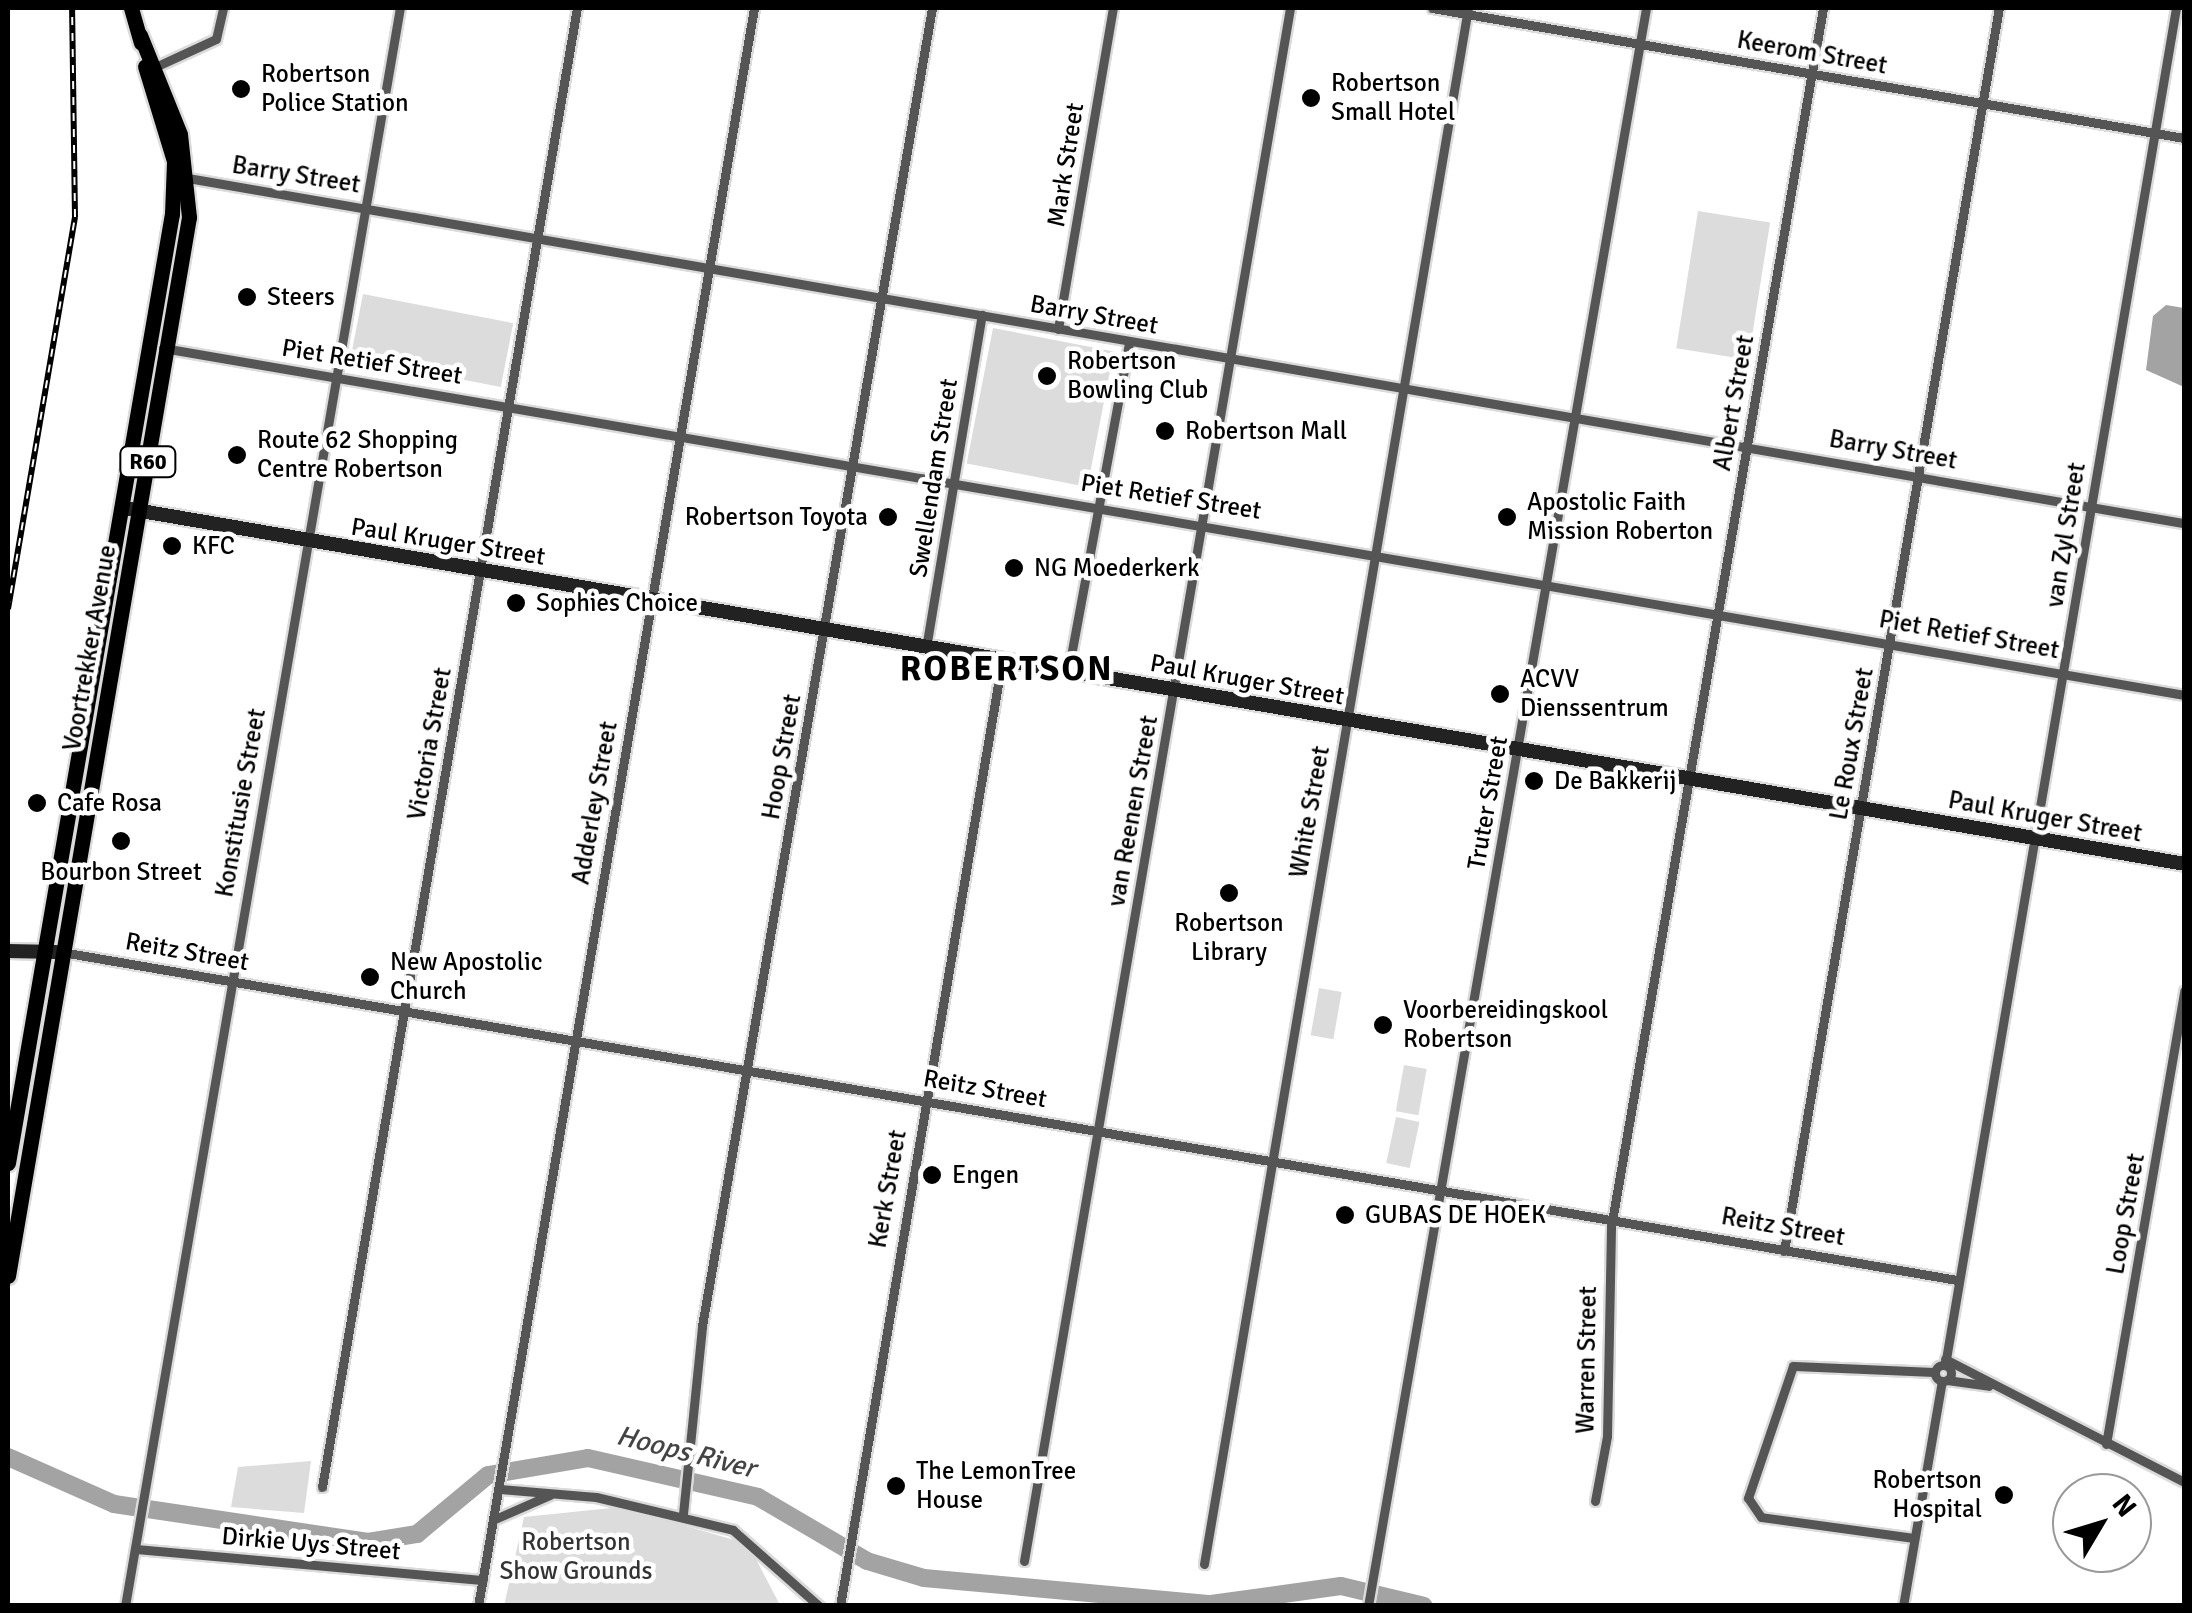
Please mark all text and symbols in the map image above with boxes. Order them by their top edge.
street label: Keerom Street [1735,25,1889,81]
place label: Robertson Police Station [261,60,409,119]
place label: Robertson Small Hotel [1331,69,1455,128]
marker: Robertson Police Station [230,78,252,100]
marker: Robertson Small Hotel [1300,87,1322,109]
street label: Mark Street [1041,101,1091,229]
street label: Barry Street [230,150,362,200]
place label: Steers [267,282,335,312]
marker: Steers [236,286,258,308]
street label: Barry Street [1028,289,1160,341]
street label: Piet Retief Street [280,333,464,391]
street label: Albert Street [1707,333,1761,473]
place label: Robertson Bowling Club [1067,347,1208,406]
marker: Robertson Bowling Club [1036,365,1058,387]
street label: Swellendam Street [904,377,964,579]
place label: Robertson Mall [1185,416,1347,446]
marker: Robertson Mall [1154,420,1176,442]
street label: Barry Street [1827,424,1959,476]
place label: Route 62 Shopping Centre Robertson [257,426,458,485]
marker: Route 62 Shopping Centre Robertson [226,444,248,466]
road number: R60 [118,445,178,479]
street label: van Zyl Street [2040,461,2092,609]
street label: Piet Retief Street [1079,468,1263,526]
place label: Apostolic Faith Mission Roberton [1527,488,1713,547]
place label: Robertson Toyota [685,502,868,532]
marker: Robertson Toyota [877,506,899,528]
marker: Apostolic Faith Mission Roberton [1496,506,1518,528]
street label: Paul Kruger Street [349,512,547,572]
place label: KFC [192,531,235,561]
marker: KFC [161,535,183,557]
street label: Voortrekker Avenue [57,543,123,753]
place label: NG Moederkerk [1034,553,1200,583]
marker: NG Moederkerk [1003,557,1025,579]
place label: Sophies Choice [536,588,698,618]
marker: Sophies Choice [505,592,527,614]
street label: Piet Retief Street [1877,604,2061,666]
district label: ROBERTSON [900,648,1114,690]
street label: Paul Kruger Street [1148,648,1346,712]
street label: Victoria Street [402,665,458,823]
place label: ACVV Dienssentrum [1520,665,1669,724]
street label: Le Roux Street [1824,666,1880,822]
marker: ACVV Dienssentrum [1489,683,1511,705]
street label: Hoop Street [756,692,808,822]
street label: Konstitusie Street [210,706,272,900]
street label: van Reenen Street [1101,713,1165,909]
street label: Adderley Street [566,719,624,887]
street label: Truter Street [1462,734,1514,872]
street label: White Street [1284,744,1336,880]
place label: De Bakkerij [1554,766,1676,796]
marker: De Bakkerij [1523,770,1545,792]
street label: Paul Kruger Street [1946,785,2144,849]
place label: Cafe Rosa [57,788,162,818]
marker: Cafe Rosa [26,792,48,814]
marker: Bourbon Street [110,830,132,852]
place label: Bourbon Street [40,857,202,887]
marker: Robertson Library [1218,882,1240,904]
place label: Robertson Library [1174,909,1284,968]
street label: Reitz Street [123,926,251,978]
place label: New Apostolic Church [390,948,543,1007]
marker: New Apostolic Church [359,966,381,988]
place label: Voorbereidingskool Robertson [1403,996,1608,1055]
marker: Voorbereidingskool Robertson [1372,1014,1394,1036]
street label: Reitz Street [921,1063,1049,1115]
street label: Kerk Street [863,1128,913,1250]
street label: Loop Street [2101,1151,2151,1277]
place label: Engen [952,1160,1019,1190]
marker: Engen [921,1164,943,1186]
place label: GUBAS DE HOEK [1365,1200,1546,1230]
street label: Reitz Street [1719,1201,1847,1253]
marker: GUBAS DE HOEK [1334,1204,1356,1226]
street label: Warren Street [1571,1286,1603,1434]
water label: Hoops River [613,1419,759,1485]
place label: The LemonTree House [916,1457,1076,1516]
place label: Robertson Hospital [1873,1466,1982,1525]
north arrow [2052,1473,2152,1573]
marker: The LemonTree House [885,1475,907,1497]
marker: Robertson Hospital [1991,1482,2017,1508]
text: N [2105,1488,2143,1524]
street label: Dirkie Uys Street [220,1521,402,1567]
park label: Robertson Show Grounds [499,1528,653,1587]

